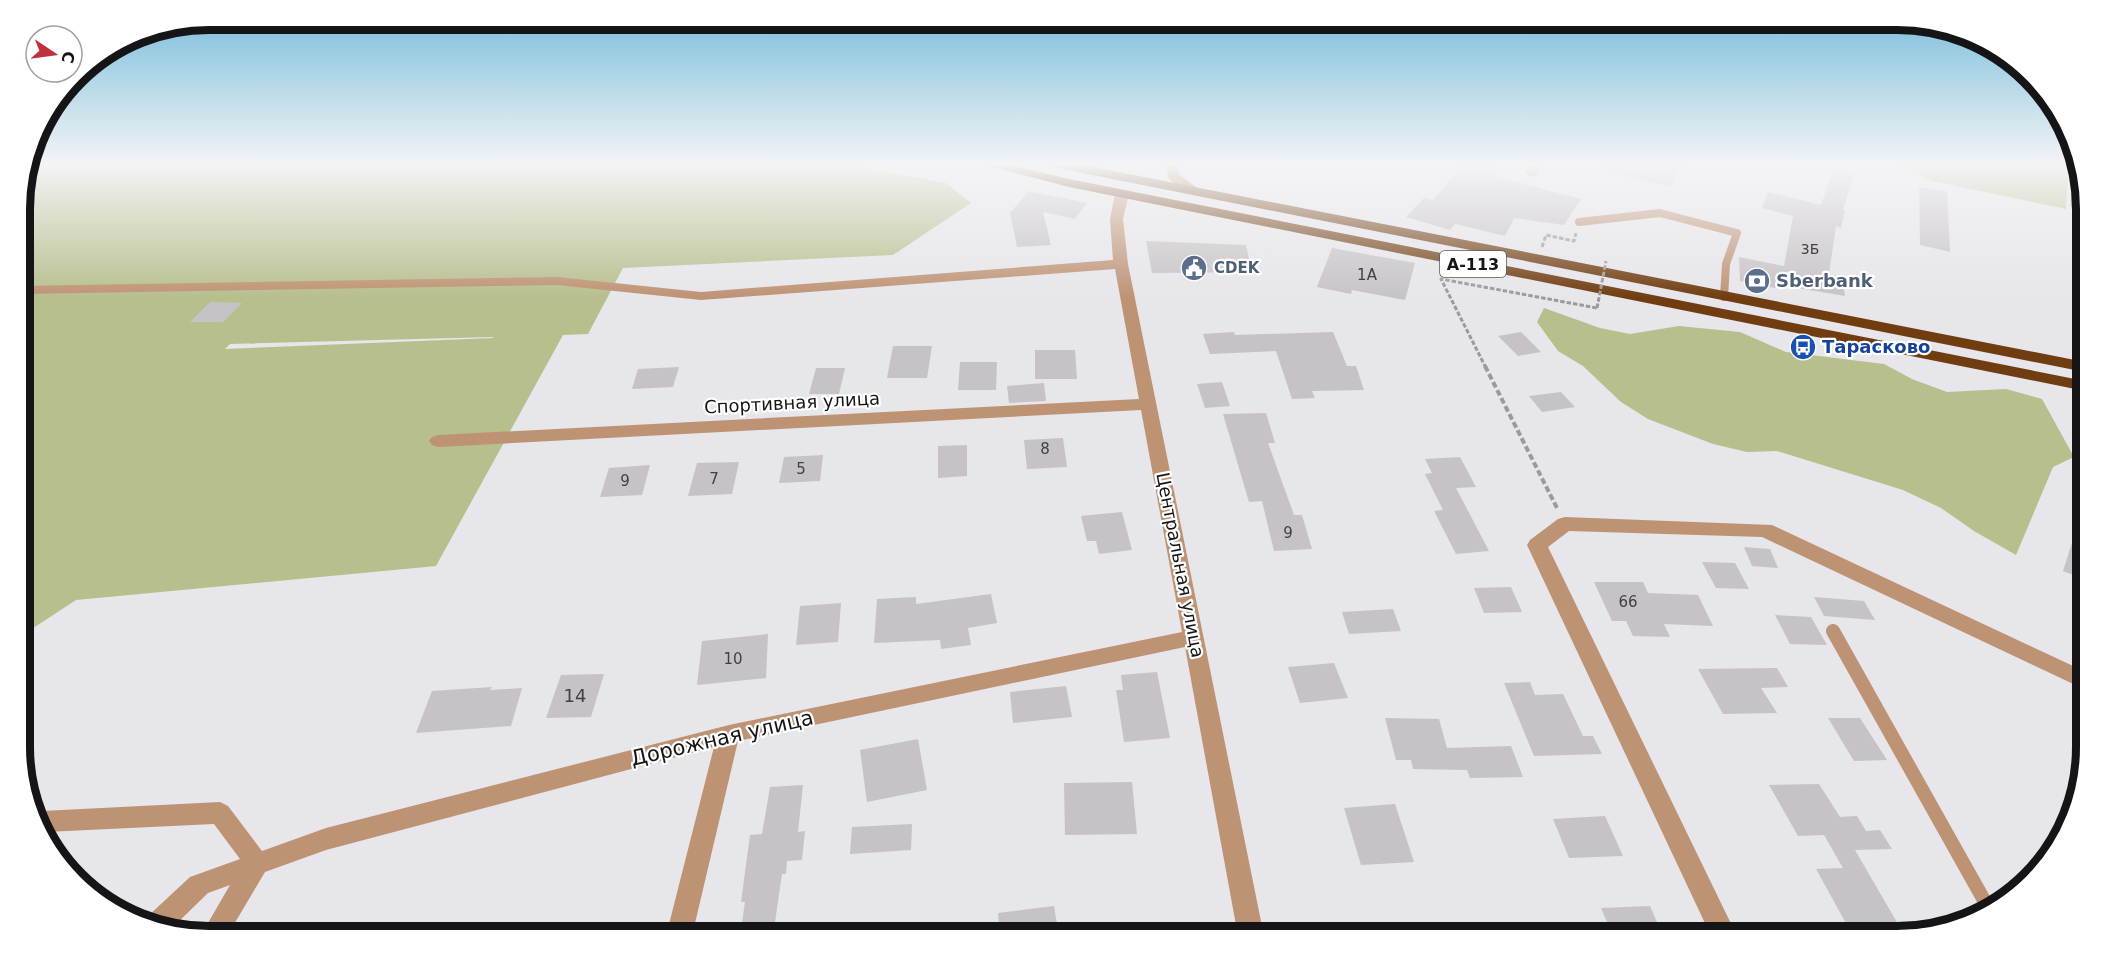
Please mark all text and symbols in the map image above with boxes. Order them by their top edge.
north arrow [24,24,84,84]
text: С [58,49,79,65]
house number: 3Б [1801,241,1819,257]
road number: А-113 [1440,251,1506,277]
public building icon: CDEK [1179,253,1209,283]
place label: CDEK [1214,259,1261,277]
house number: 1А [1357,266,1378,284]
bank icon: Sberbank [1742,266,1772,296]
place label: Sberbank [1776,270,1874,291]
bus stop icon: Тарасково [1788,332,1818,362]
place label: Тарасково [1822,336,1930,357]
street label: Спортивная улица [704,387,880,418]
house number: 8 [1040,440,1050,458]
house number: 5 [796,460,806,478]
house number: 7 [709,470,719,488]
street label: Центральная улица [1152,470,1209,659]
house number: 9 [620,472,630,490]
house number: 9 [1283,524,1293,542]
house number: 66 [1618,593,1638,611]
house number: 10 [723,650,743,668]
house number: 14 [564,685,586,706]
street label: Дорожная улица [628,705,816,771]

